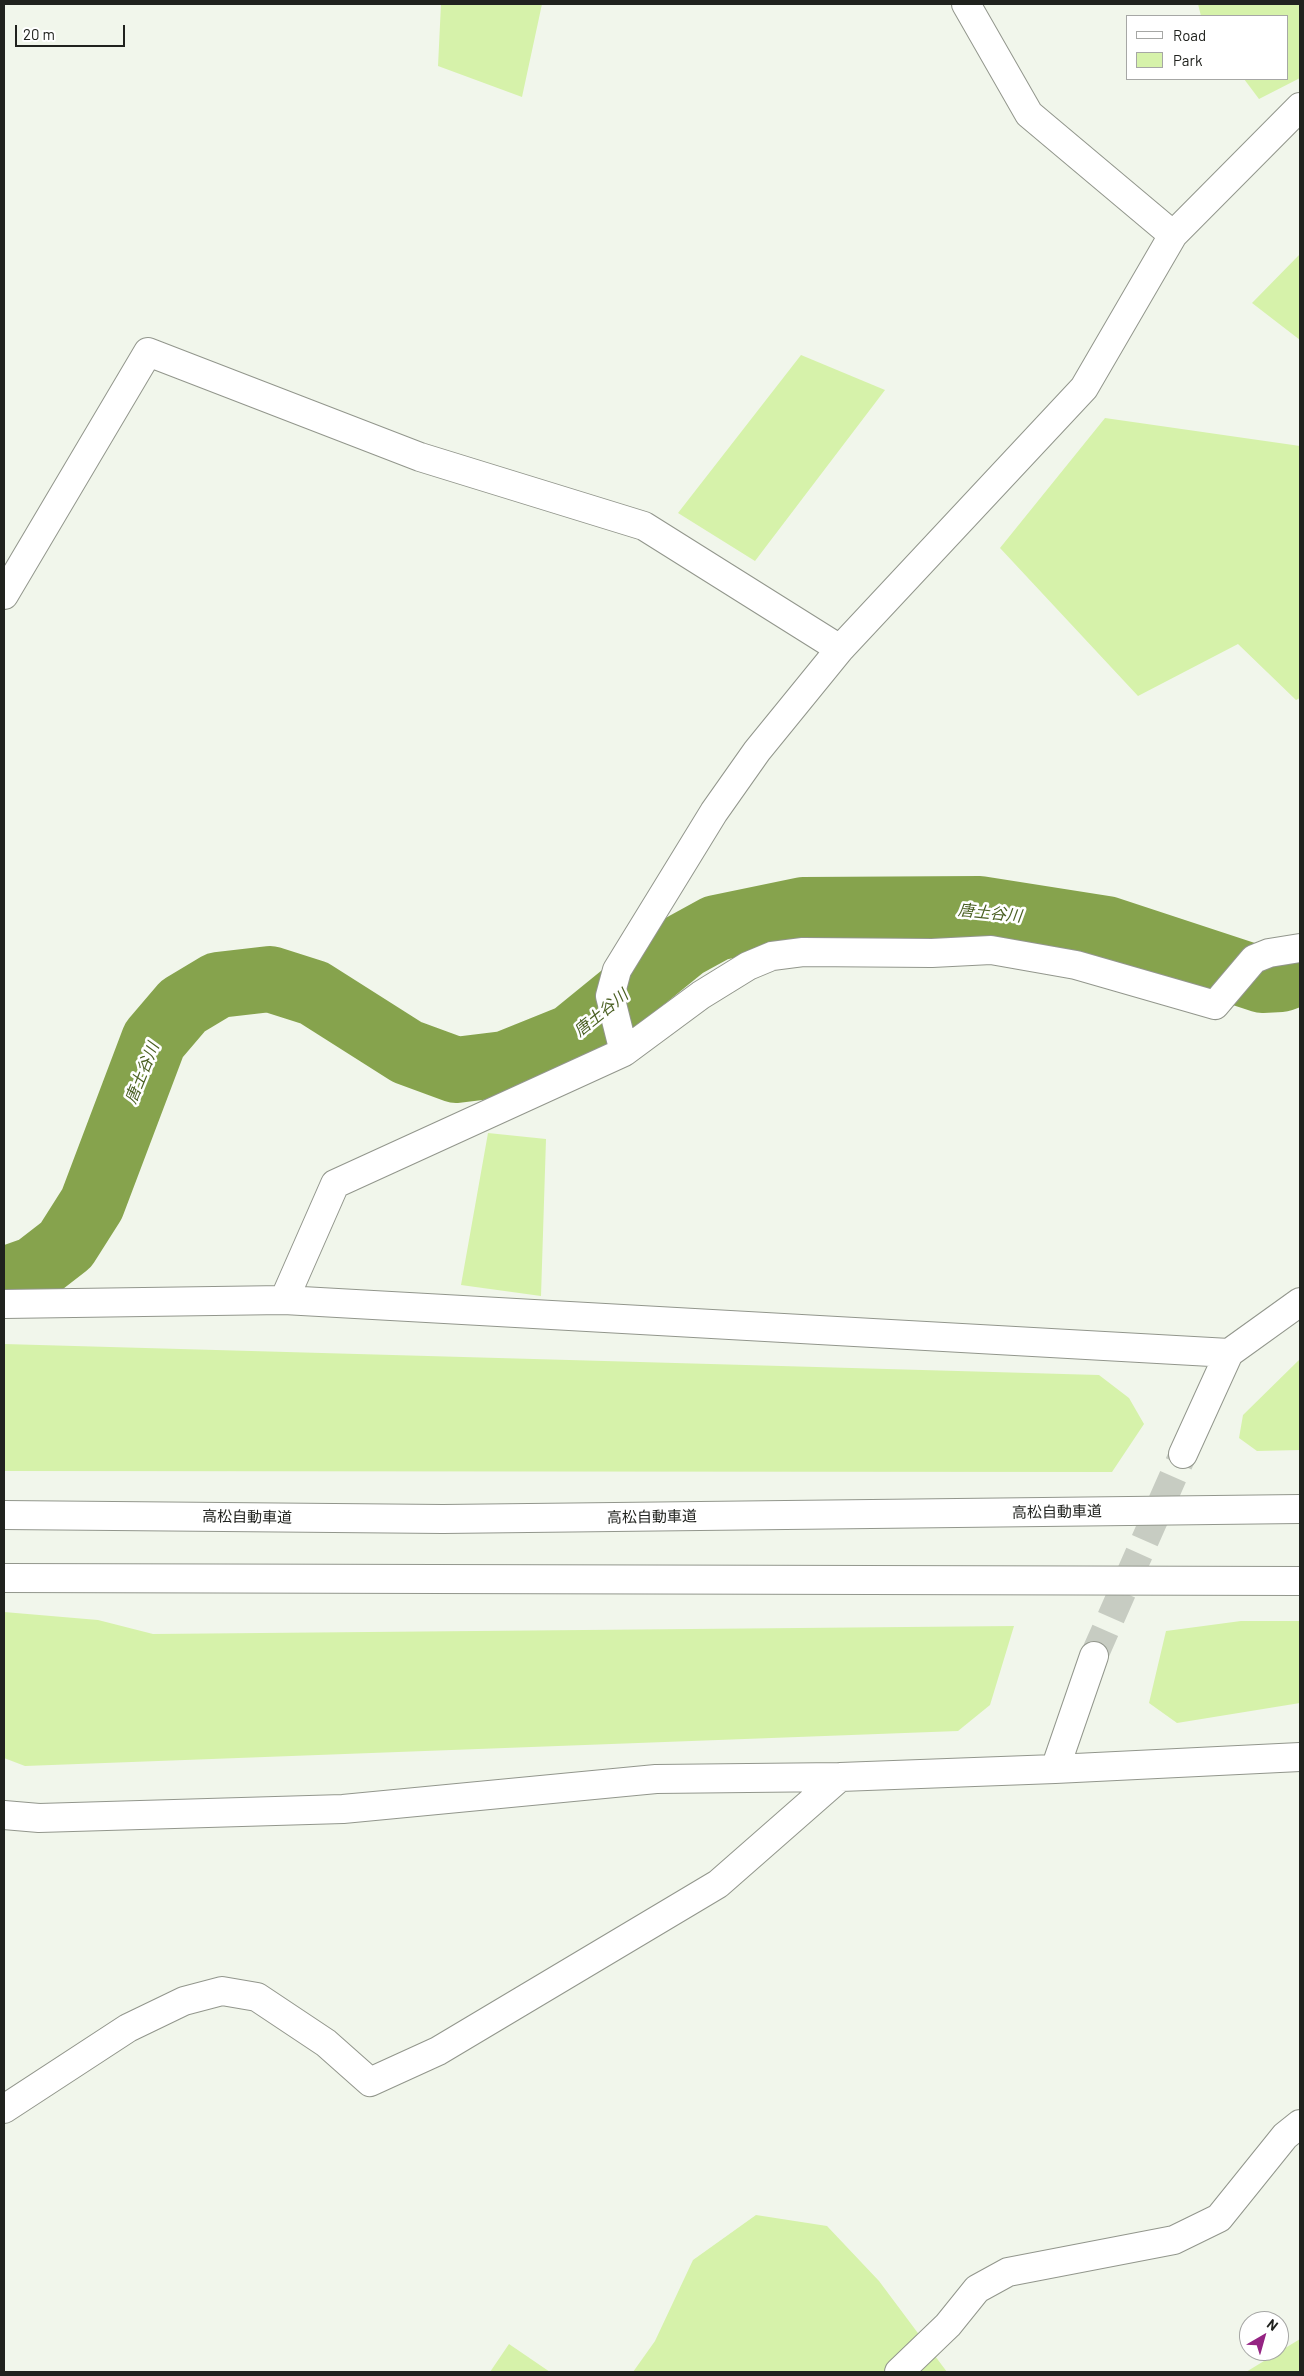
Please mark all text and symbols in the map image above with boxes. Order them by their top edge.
scale bar [18,15,128,47]
legend [1126,15,1289,80]
text: 20 m [23,25,55,43]
text: Road [1173,26,1206,44]
text: Park [1173,51,1202,69]
water label: 唐土谷川 [957,900,1023,926]
water label: 唐土谷川 [570,985,632,1041]
water label: 唐土谷川 [121,1040,163,1106]
street label: 高松自動車道 [1012,1502,1102,1522]
street label: 高松自動車道 [202,1507,292,1527]
street label: 高松自動車道 [607,1507,697,1527]
north arrow [1239,2311,1289,2361]
text: N [1264,2315,1282,2334]

